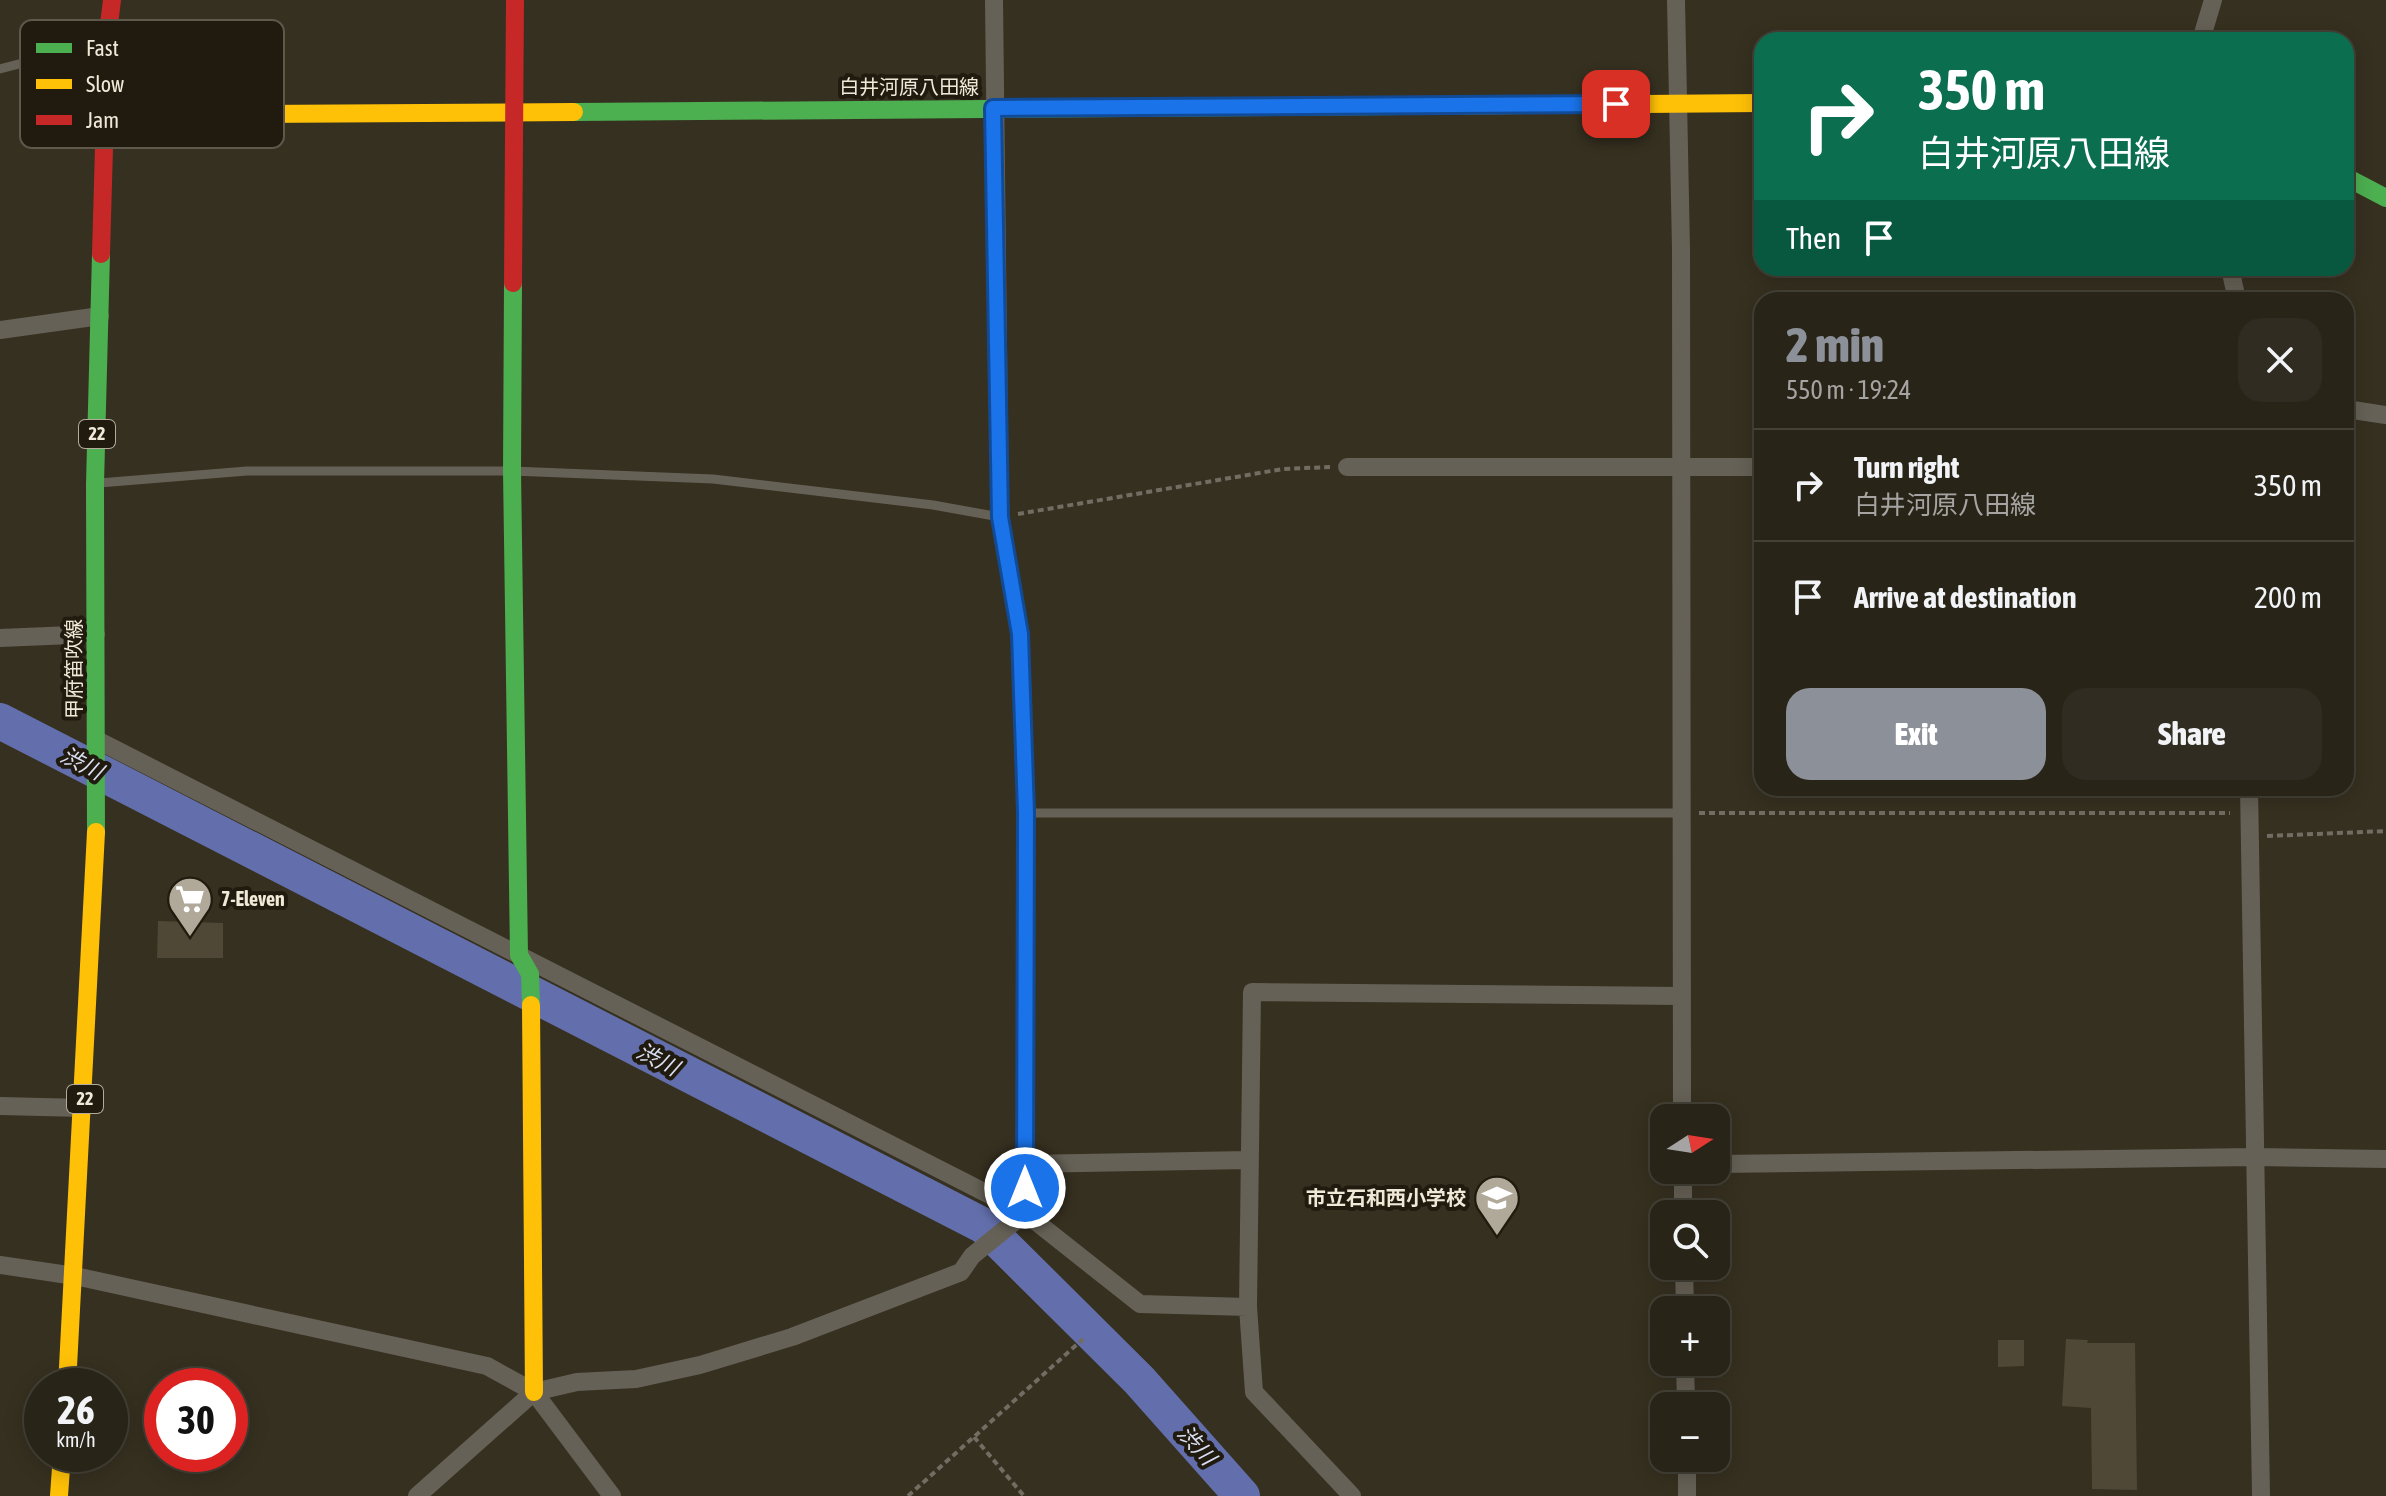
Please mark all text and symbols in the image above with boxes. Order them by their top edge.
legend [20,20,284,148]
text: Fast [86,35,119,61]
text: 350 m [1918,58,2045,122]
icon: right [1786,64,1890,168]
pin [1582,70,1650,138]
text: Slow [86,71,124,97]
street label: 白井河原八田線 [839,75,979,98]
icon: arrive [1594,82,1638,126]
text: Jam [86,107,119,133]
text: 白井河原八田線 [1918,132,2170,174]
icon: arrive [1857,216,1901,260]
text: Then [1786,221,1841,255]
text: 2 min [1786,317,1884,372]
button: close [2238,318,2322,402]
text: 550 m · 19:24 [1786,375,1911,405]
road number: 22 [79,420,115,448]
text: Turn right [1854,450,1960,484]
icon: right [1786,463,1830,507]
text: 350 m [2254,468,2322,502]
text: 白井河原八田線 [1854,490,2036,520]
icon: arrive [1786,575,1830,619]
text: Arrive at destination [1854,580,2076,614]
text: 200 m [2254,580,2322,614]
street label: 甲府笛吹線 [62,619,85,719]
button: Exit [1786,688,2046,780]
button: Share [2062,688,2322,780]
water label: 渋川 [56,741,109,785]
supermarket icon: 7-Eleven [166,875,214,938]
place label: 7-Eleven [221,887,285,910]
water label: 渋川 [632,1037,685,1081]
road number: 22 [67,1085,103,1113]
north arrow [1650,1104,1730,1184]
map controls [1650,1104,1730,1472]
position arrow [983,1146,1067,1230]
school or university icon: 市立石和西小学校 [1473,1174,1521,1237]
place label: 市立石和西小学校 [1306,1186,1466,1209]
button: search [1650,1200,1730,1280]
button: + [1650,1296,1730,1376]
speed limit sign: 30 [144,1368,248,1472]
text: 26 [57,1387,95,1432]
button: − [1650,1392,1730,1472]
water label: 渋川 [1173,1420,1223,1472]
text: km/h [56,1428,96,1451]

